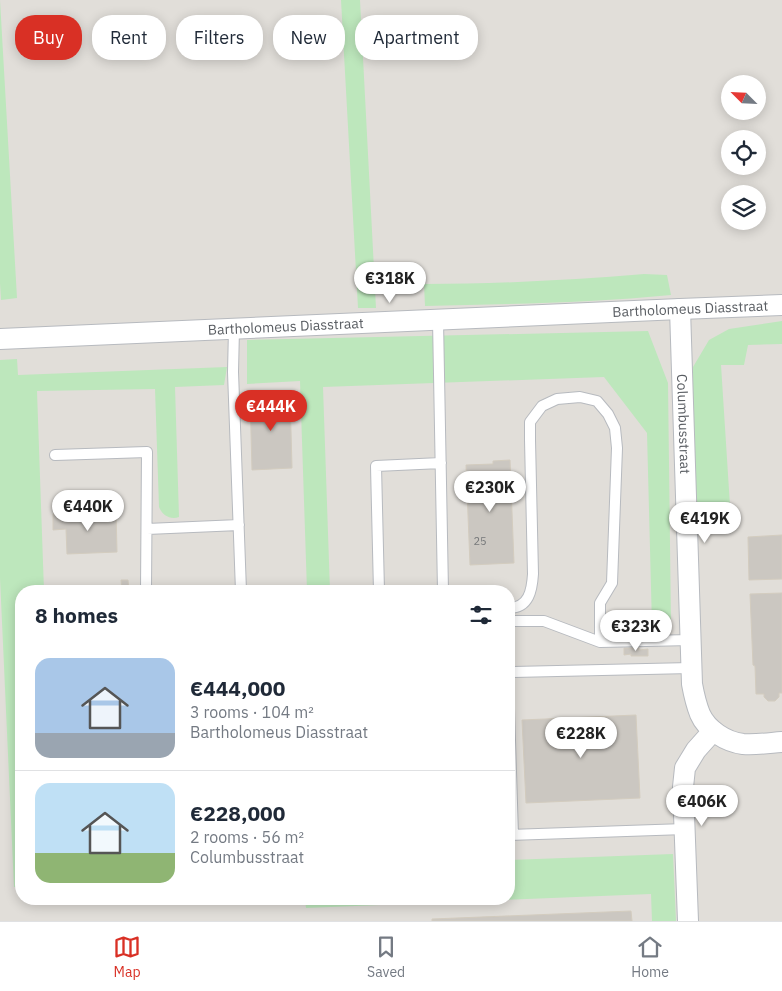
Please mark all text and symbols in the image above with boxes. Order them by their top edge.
chip: Buy [15,15,82,60]
chip: Rent [92,15,166,60]
chip: Filters [176,15,263,60]
chip: New [273,15,345,60]
chip: Apartment [355,15,478,60]
north arrow [721,75,766,120]
map controls [721,75,766,230]
button: locate [721,130,766,175]
button: layers [721,185,766,230]
pin: €318K [355,262,425,304]
text: €318K [365,268,415,288]
street label: Bartholomeus Diasstraat [612,297,769,321]
street label: Bartholomeus Diasstraat [207,314,364,339]
street label: Columbusstraat [673,374,694,474]
pin: €444K [236,390,306,432]
text: €444K [246,396,296,416]
pin: €230K [455,470,525,513]
text: €230K [465,477,515,497]
pin: €440K [53,490,123,532]
text: €440K [63,496,113,516]
pin: €419K [670,502,740,544]
text: €419K [680,508,730,528]
house number: 25 [473,534,487,548]
text: 8 homes [35,601,118,629]
icon: filters [467,601,495,629]
pin: €323K [601,610,671,652]
text: €323K [611,616,661,636]
text: €444,000 [190,674,285,702]
icon: home [75,678,135,738]
text: 3 rooms · 104 m² [190,702,314,722]
pin: €228K [546,716,616,759]
text: Bartholomeus Diasstraat [190,722,368,742]
text: €228K [556,723,606,743]
pin: €406K [667,784,737,827]
text: €406K [677,791,727,811]
text: €228,000 [190,799,285,827]
icon: home [75,803,135,863]
text: 2 rooms · 56 m² [190,827,304,847]
text: Columbusstraat [190,847,304,867]
tab: Map [113,933,141,981]
tab: Saved [367,933,405,981]
tab: Home [631,933,669,981]

